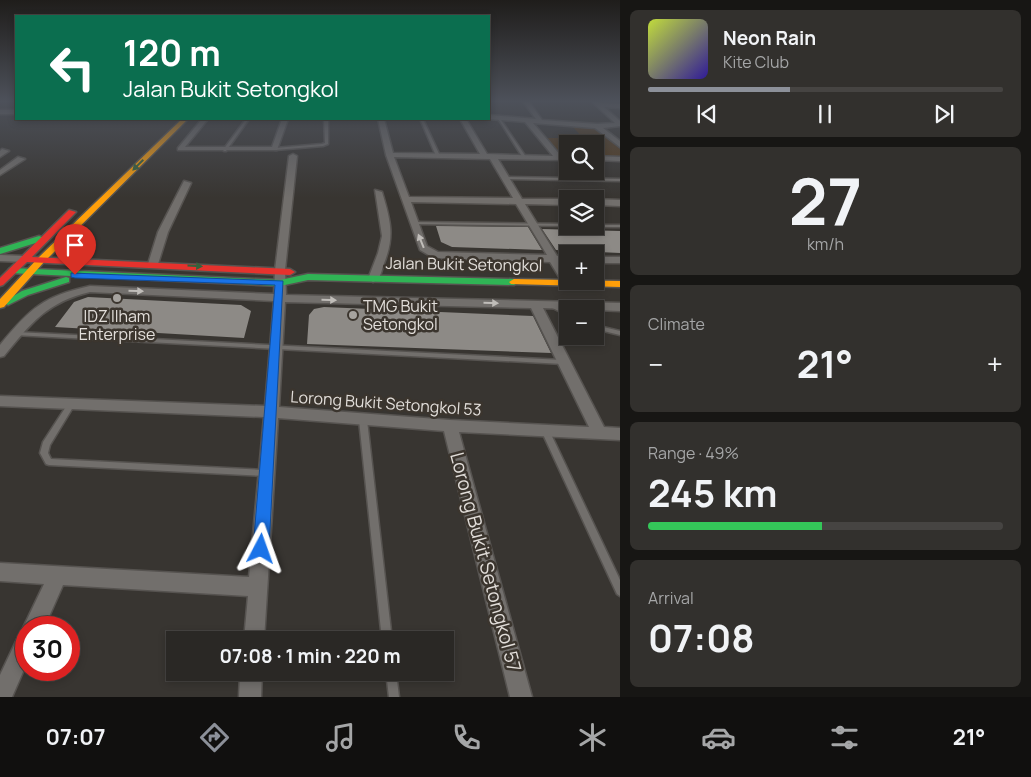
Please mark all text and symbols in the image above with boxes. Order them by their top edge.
text: Neon Rain [723,25,816,51]
text: 120 m [123,29,221,77]
icon: left [40,35,105,100]
text: Kite Club [723,51,789,73]
text: Jalan Bukit Setongkol [123,74,339,104]
icon: previous [693,100,721,128]
icon: pause [811,100,839,128]
icon: next [930,100,958,128]
map controls [559,135,604,345]
button: search [559,135,604,180]
text: 27 [789,156,862,245]
one-way arrow [132,159,144,171]
button: layers [559,190,604,235]
pin [54,224,96,275]
icon: arrive [61,231,89,259]
text: km/h [807,233,844,255]
one-way arrow [416,234,424,248]
button: + [559,245,604,290]
street label: Jalan Bukit Setongkol [385,252,543,276]
one-way arrow [187,262,203,270]
one-way arrow [128,287,144,295]
marker: IDZ Ilham Enterprise [111,292,123,304]
place label: TMG Bukit Setongkol [363,295,438,335]
one-way arrow [321,296,337,304]
one-way arrow [483,299,499,307]
button: − [559,300,604,345]
place label: IDZ Ilham Enterprise [79,305,155,345]
marker: TMG Bukit Setongkol [347,309,359,321]
text: Climate [648,313,705,335]
text: 21° [797,337,853,389]
text: − [648,345,663,383]
text: + [987,345,1003,383]
street label: Lorong Bukit Setongkol 53 [290,385,482,421]
text: Range · 49% [648,442,739,464]
street label: Lorong Bukit Setongkol 57 [444,449,528,675]
text: 245 km [648,466,777,518]
position arrow [234,522,286,574]
text: Arrival [648,587,694,609]
text: 07:08 [648,611,755,663]
speed limit sign: 30 [15,616,80,681]
text: 07:08 · 1 min · 220 m [219,643,401,669]
icon: directions [197,720,232,755]
icon: music [323,720,358,755]
icon: phone [449,720,484,755]
icon: climate [575,720,610,755]
icon: car [701,720,736,755]
icon: filters [827,720,862,755]
text: 07:07 [46,722,105,752]
text: 21° [953,722,985,752]

